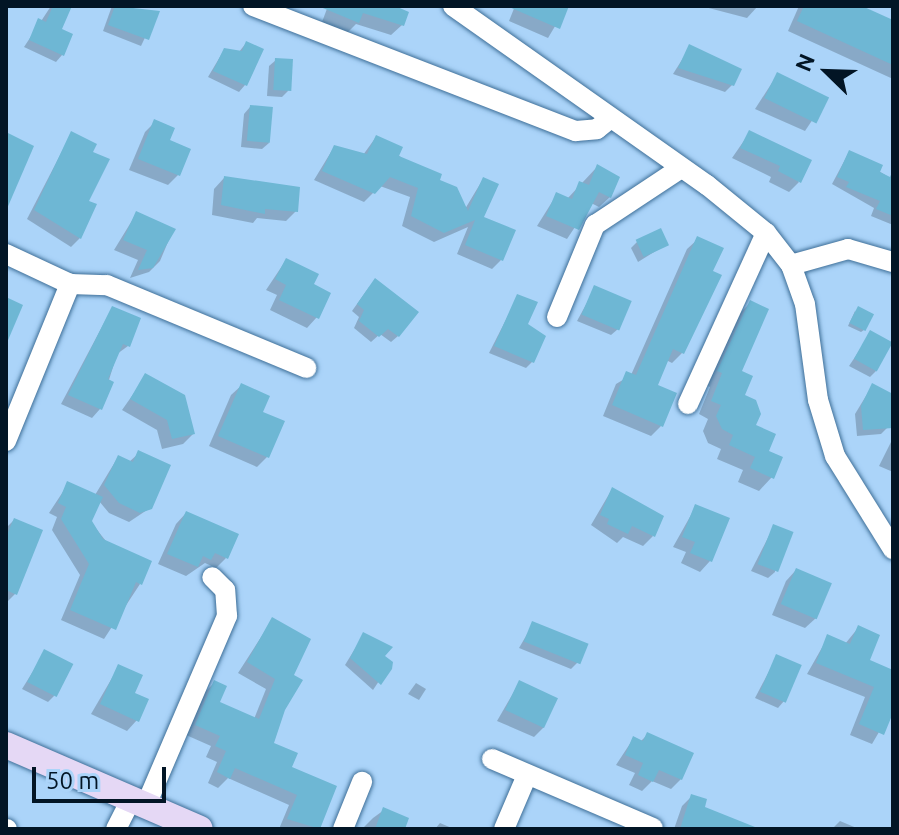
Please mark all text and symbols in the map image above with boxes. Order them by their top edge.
north arrow [787,32,867,112]
text: N [790,50,819,75]
scale bar [36,751,170,801]
text: 50 m [46,767,99,794]

